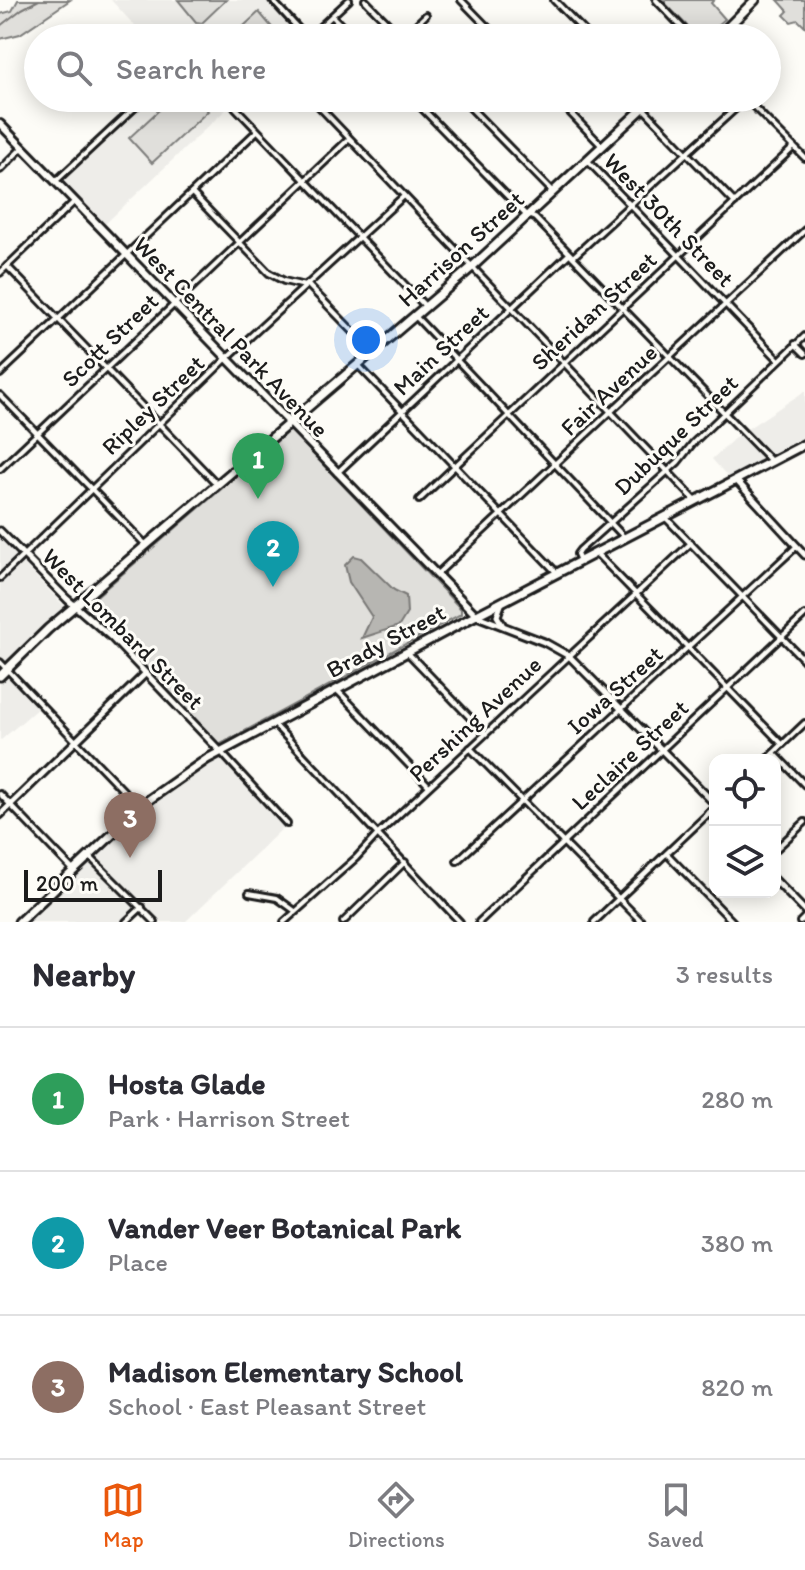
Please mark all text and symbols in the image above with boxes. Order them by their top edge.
search box [24,24,781,112]
icon: search [52,46,96,90]
text: Search here [116,50,266,87]
street label: West 30th Street [598,147,741,293]
street label: Harrison Street [392,184,530,313]
street label: West Central Park Avenue [128,230,335,443]
street label: Sheridan Street [525,245,663,376]
street label: Scott Street [55,286,164,393]
street label: Main Street [387,298,495,401]
your location [346,320,386,360]
street label: Fair Avenue [554,338,663,442]
street label: Ripley Street [95,348,210,461]
street label: Dubuque Street [608,368,744,501]
pin: 1 [232,433,284,499]
pin: 2 [247,521,299,587]
street label: West Lombard Street [37,542,210,715]
street label: Brady Street [321,597,450,684]
street label: Iowa Street [561,639,669,740]
street label: Pershing Avenue [402,650,547,788]
street label: Leclaire Street [565,693,694,816]
map controls [709,754,781,898]
button: locate [709,754,781,826]
pin: 3 [104,792,156,858]
button: layers [709,826,781,898]
scale bar [24,866,162,902]
text: 200 m [36,870,98,897]
text: Nearby [32,954,135,995]
text: 3 results [676,958,773,990]
text: Hosta Glade [108,1065,266,1102]
text: 1 [52,1083,64,1115]
text: 280 m [701,1083,773,1115]
text: Park · Harrison Street [108,1102,350,1134]
text: Vander Veer Botanical Park [108,1209,461,1246]
text: 2 [51,1227,65,1259]
text: 380 m [701,1227,773,1259]
text: Place [108,1246,168,1278]
text: Madison Elementary School [108,1353,463,1390]
text: 3 [51,1371,65,1403]
text: 820 m [701,1371,773,1403]
text: School · East Pleasant Street [108,1390,426,1422]
tab: Map [101,1478,145,1553]
tab: Directions [348,1478,445,1553]
tab: Saved [647,1478,704,1553]

